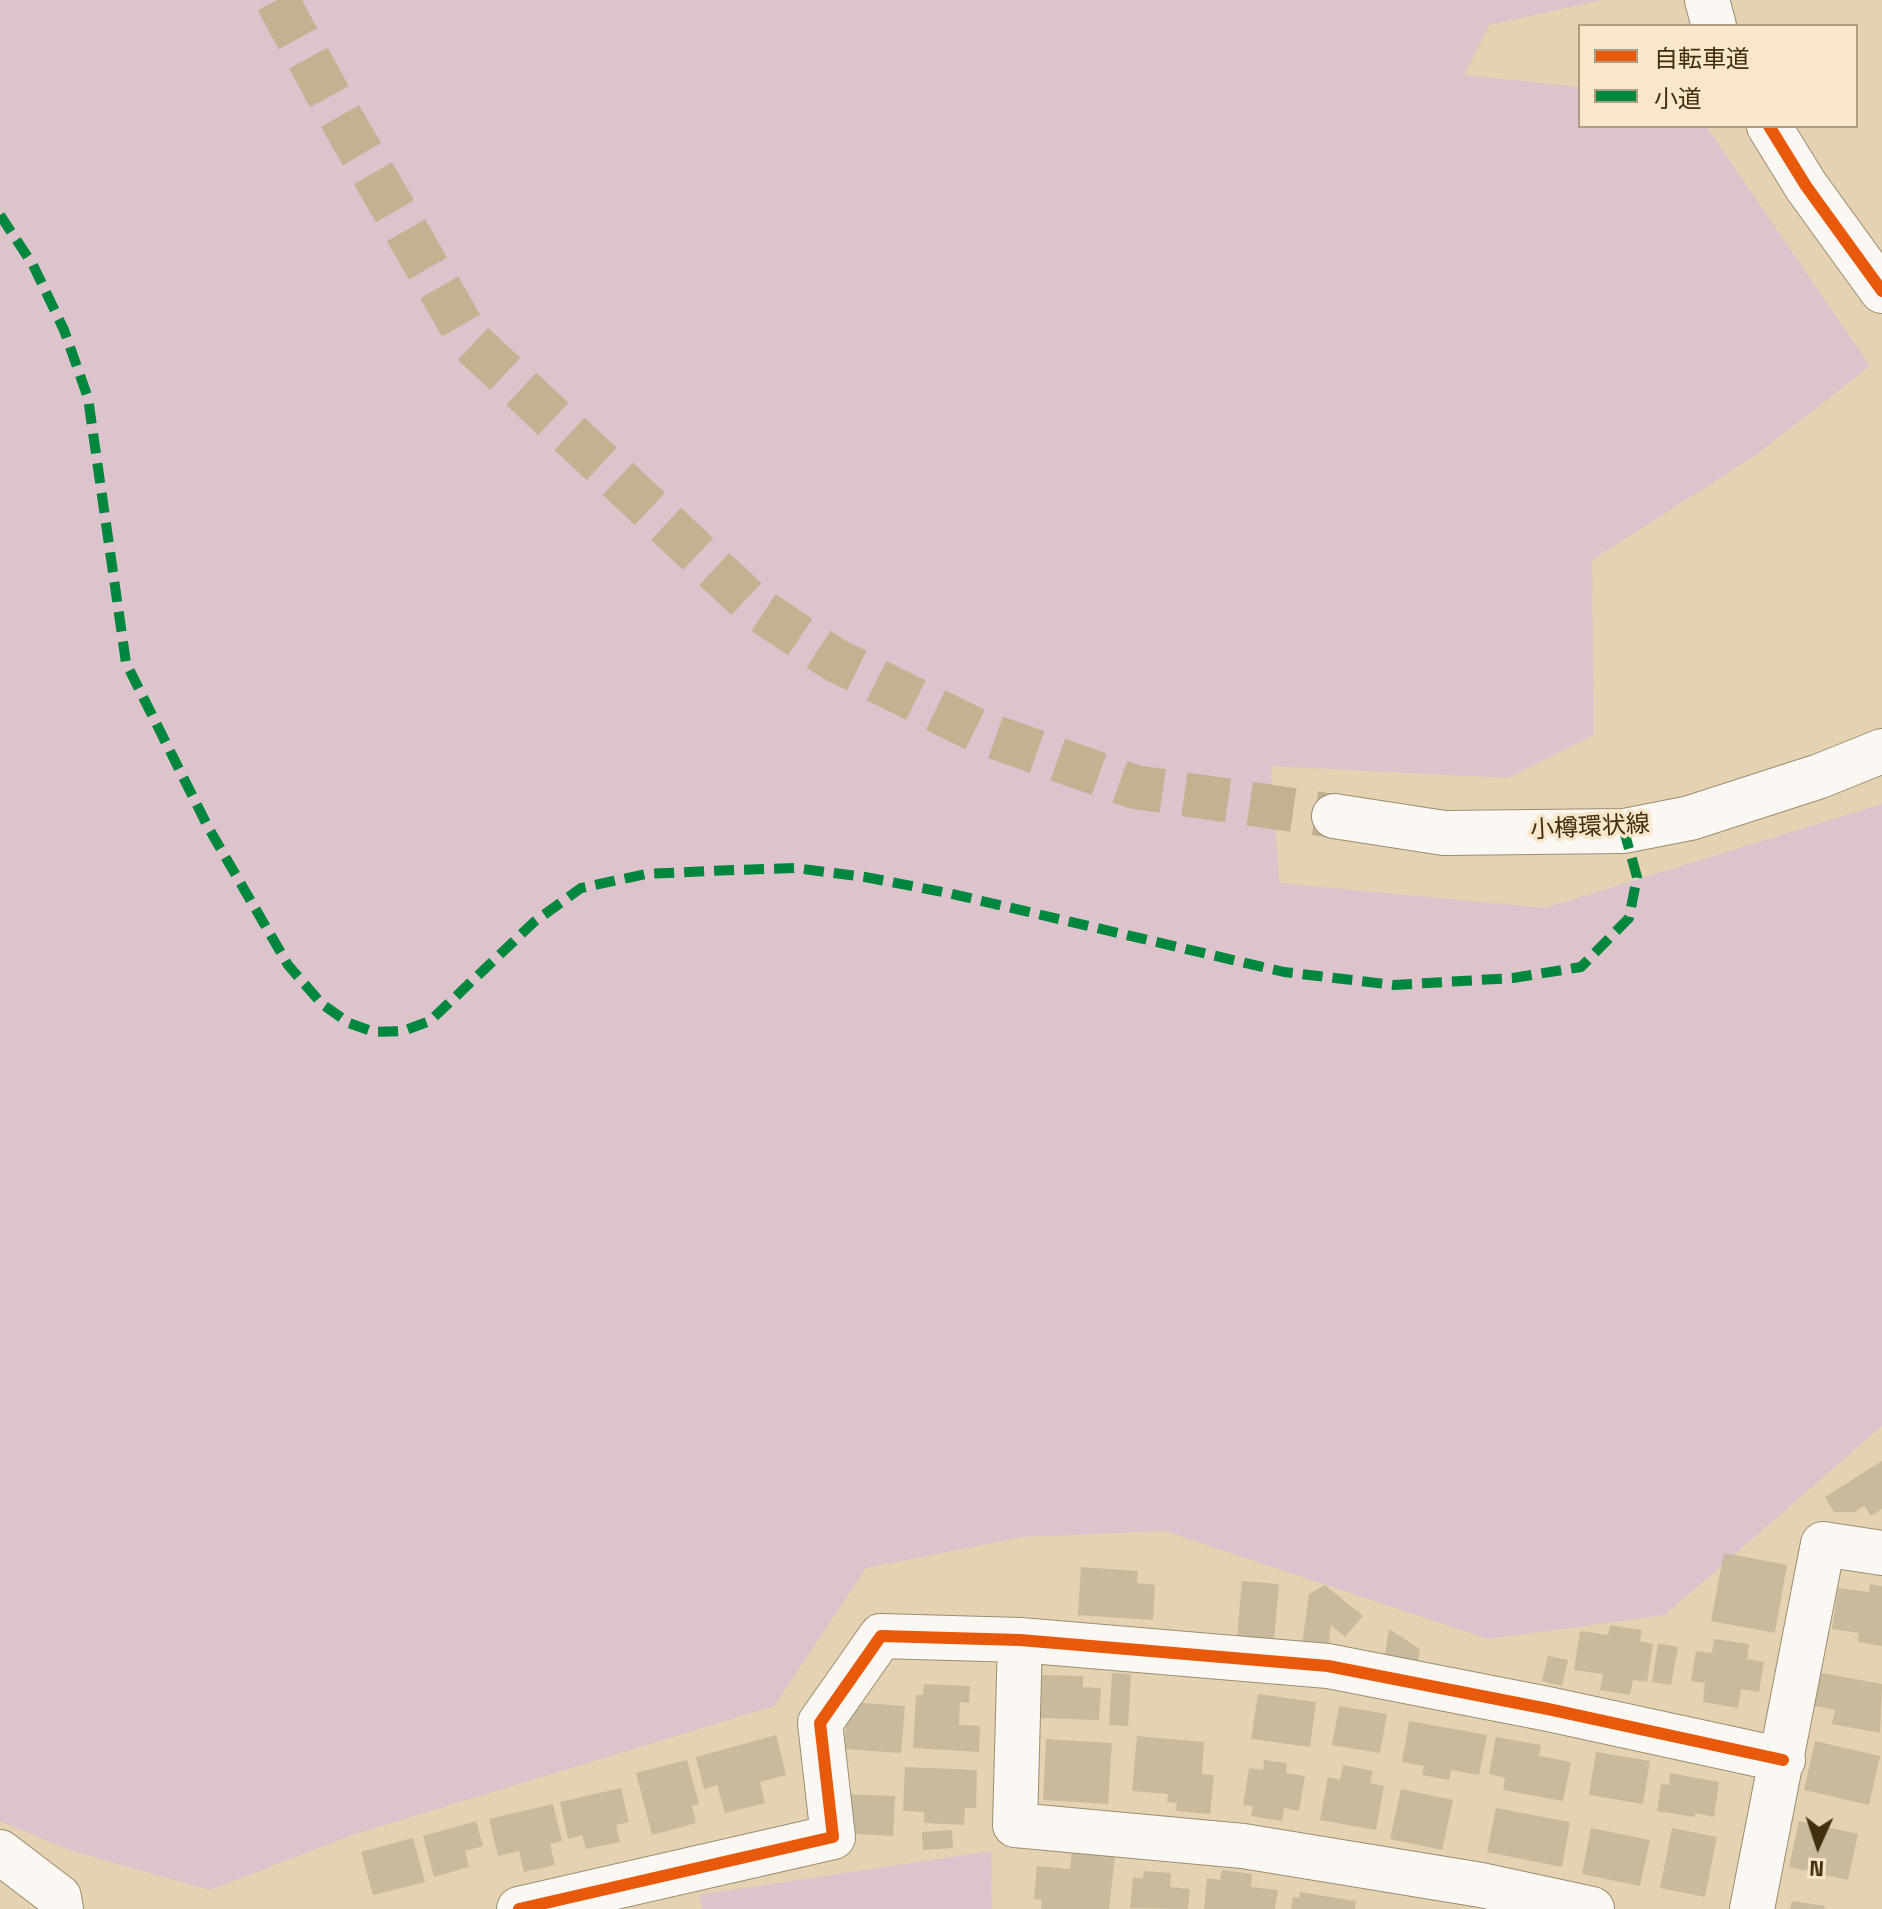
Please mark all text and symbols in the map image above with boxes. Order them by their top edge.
legend [1578,24,1858,128]
text: 自転車道 [1654,43,1750,74]
text: 小道 [1654,83,1702,114]
street label: 小樽環状線 [1529,810,1651,846]
north arrow [1778,1805,1858,1885]
text: N [1809,1855,1825,1883]

